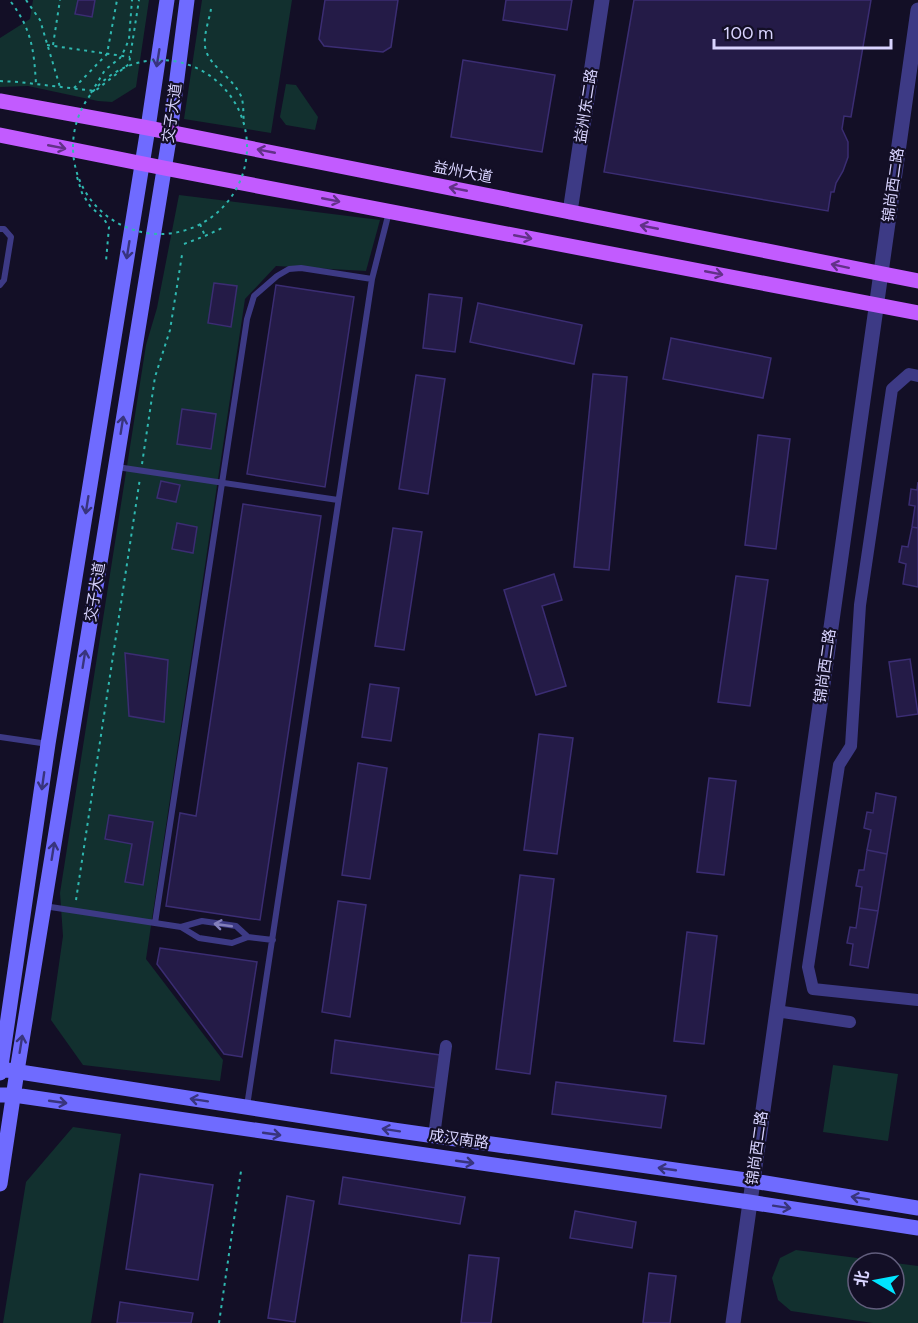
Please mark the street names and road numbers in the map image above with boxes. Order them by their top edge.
street label: 益州东二路 [571,68,601,144]
street label: 交子大道 [159,82,185,144]
street label: 锦尚西二路 [879,147,907,223]
street label: 益州大道 [432,157,494,187]
street label: 交子大道 [81,561,109,623]
street label: 锦尚西二路 [811,628,839,704]
street label: 锦尚西二路 [743,1110,771,1186]
street label: 成汉南路 [428,1126,490,1152]

